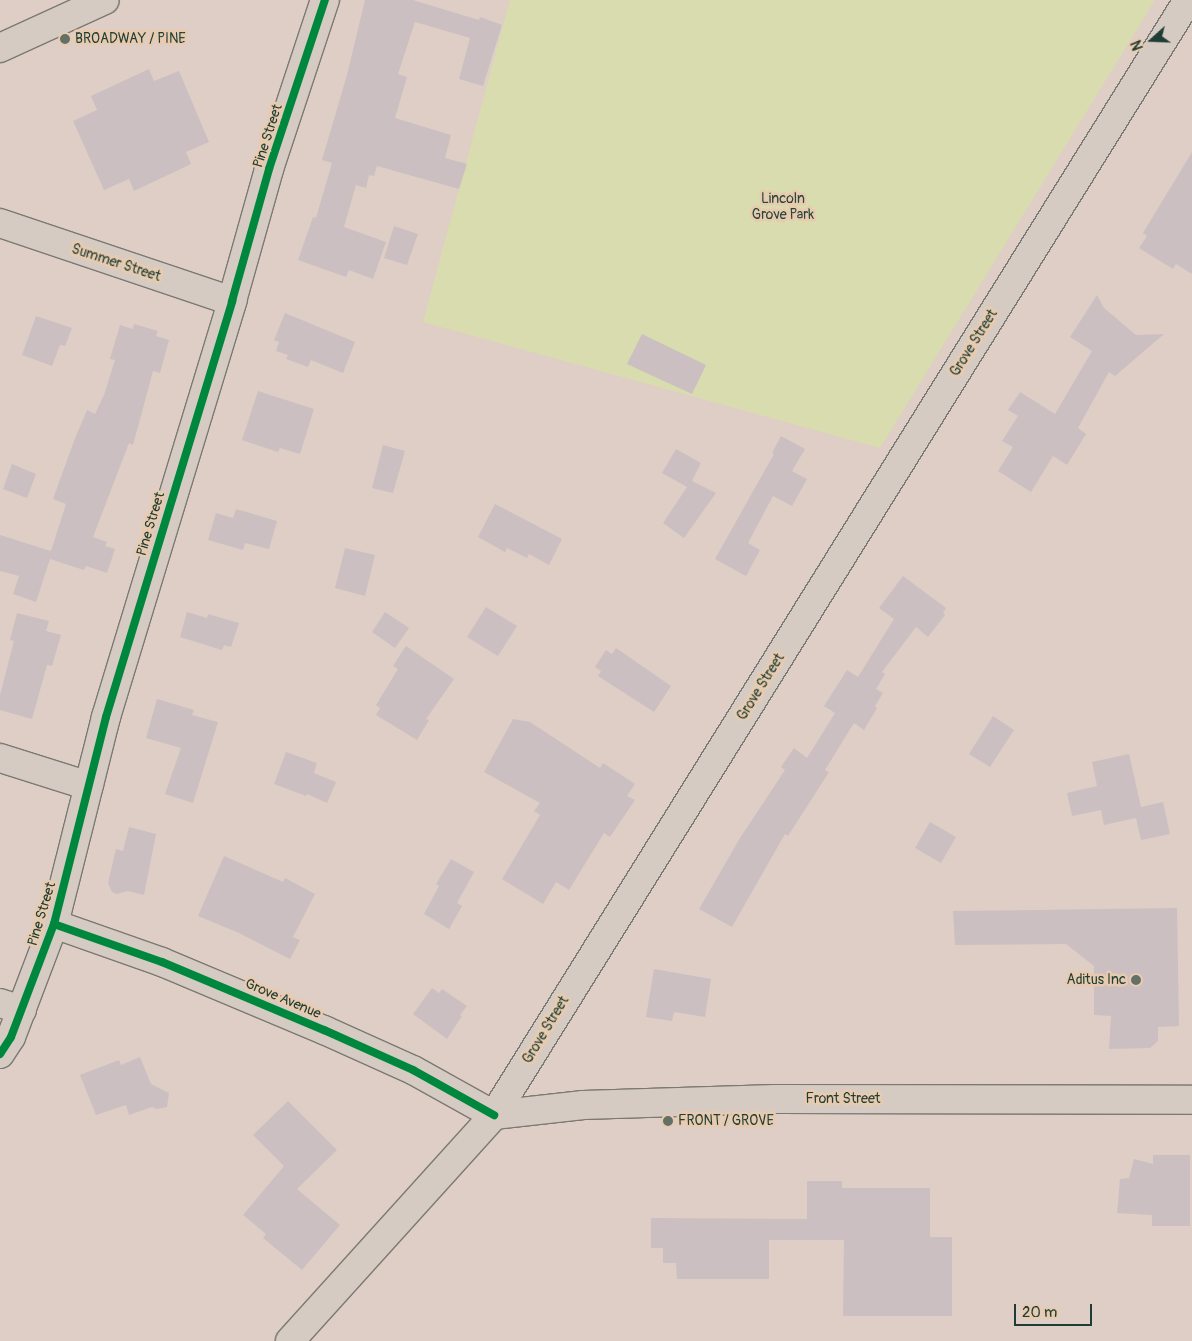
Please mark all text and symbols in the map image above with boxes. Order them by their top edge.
north arrow [1127,15,1177,65]
place label: BROADWAY / PINE [75,31,186,47]
marker: BROADWAY / PINE [59,33,71,45]
text: N [1128,38,1147,53]
street label: Pine Street [250,102,286,170]
park label: Lincoln Grove Park [752,191,814,223]
street label: Summer Street [69,241,163,285]
street label: Grove Street [947,306,1001,380]
street label: Pine Street [133,490,169,558]
street label: Grove Street [734,650,788,724]
street label: Pine Street [24,880,60,948]
place label: Aditus Inc [1067,972,1126,988]
marker: Aditus Inc [1130,974,1142,986]
street label: Grove Avenue [243,975,323,1023]
street label: Grove Street [519,993,573,1067]
street label: Front Street [806,1091,880,1107]
place label: FRONT / GROVE [678,1113,774,1129]
marker: FRONT / GROVE [662,1115,674,1127]
scale bar [1017,1294,1094,1326]
text: 20 m [1022,1303,1057,1322]

